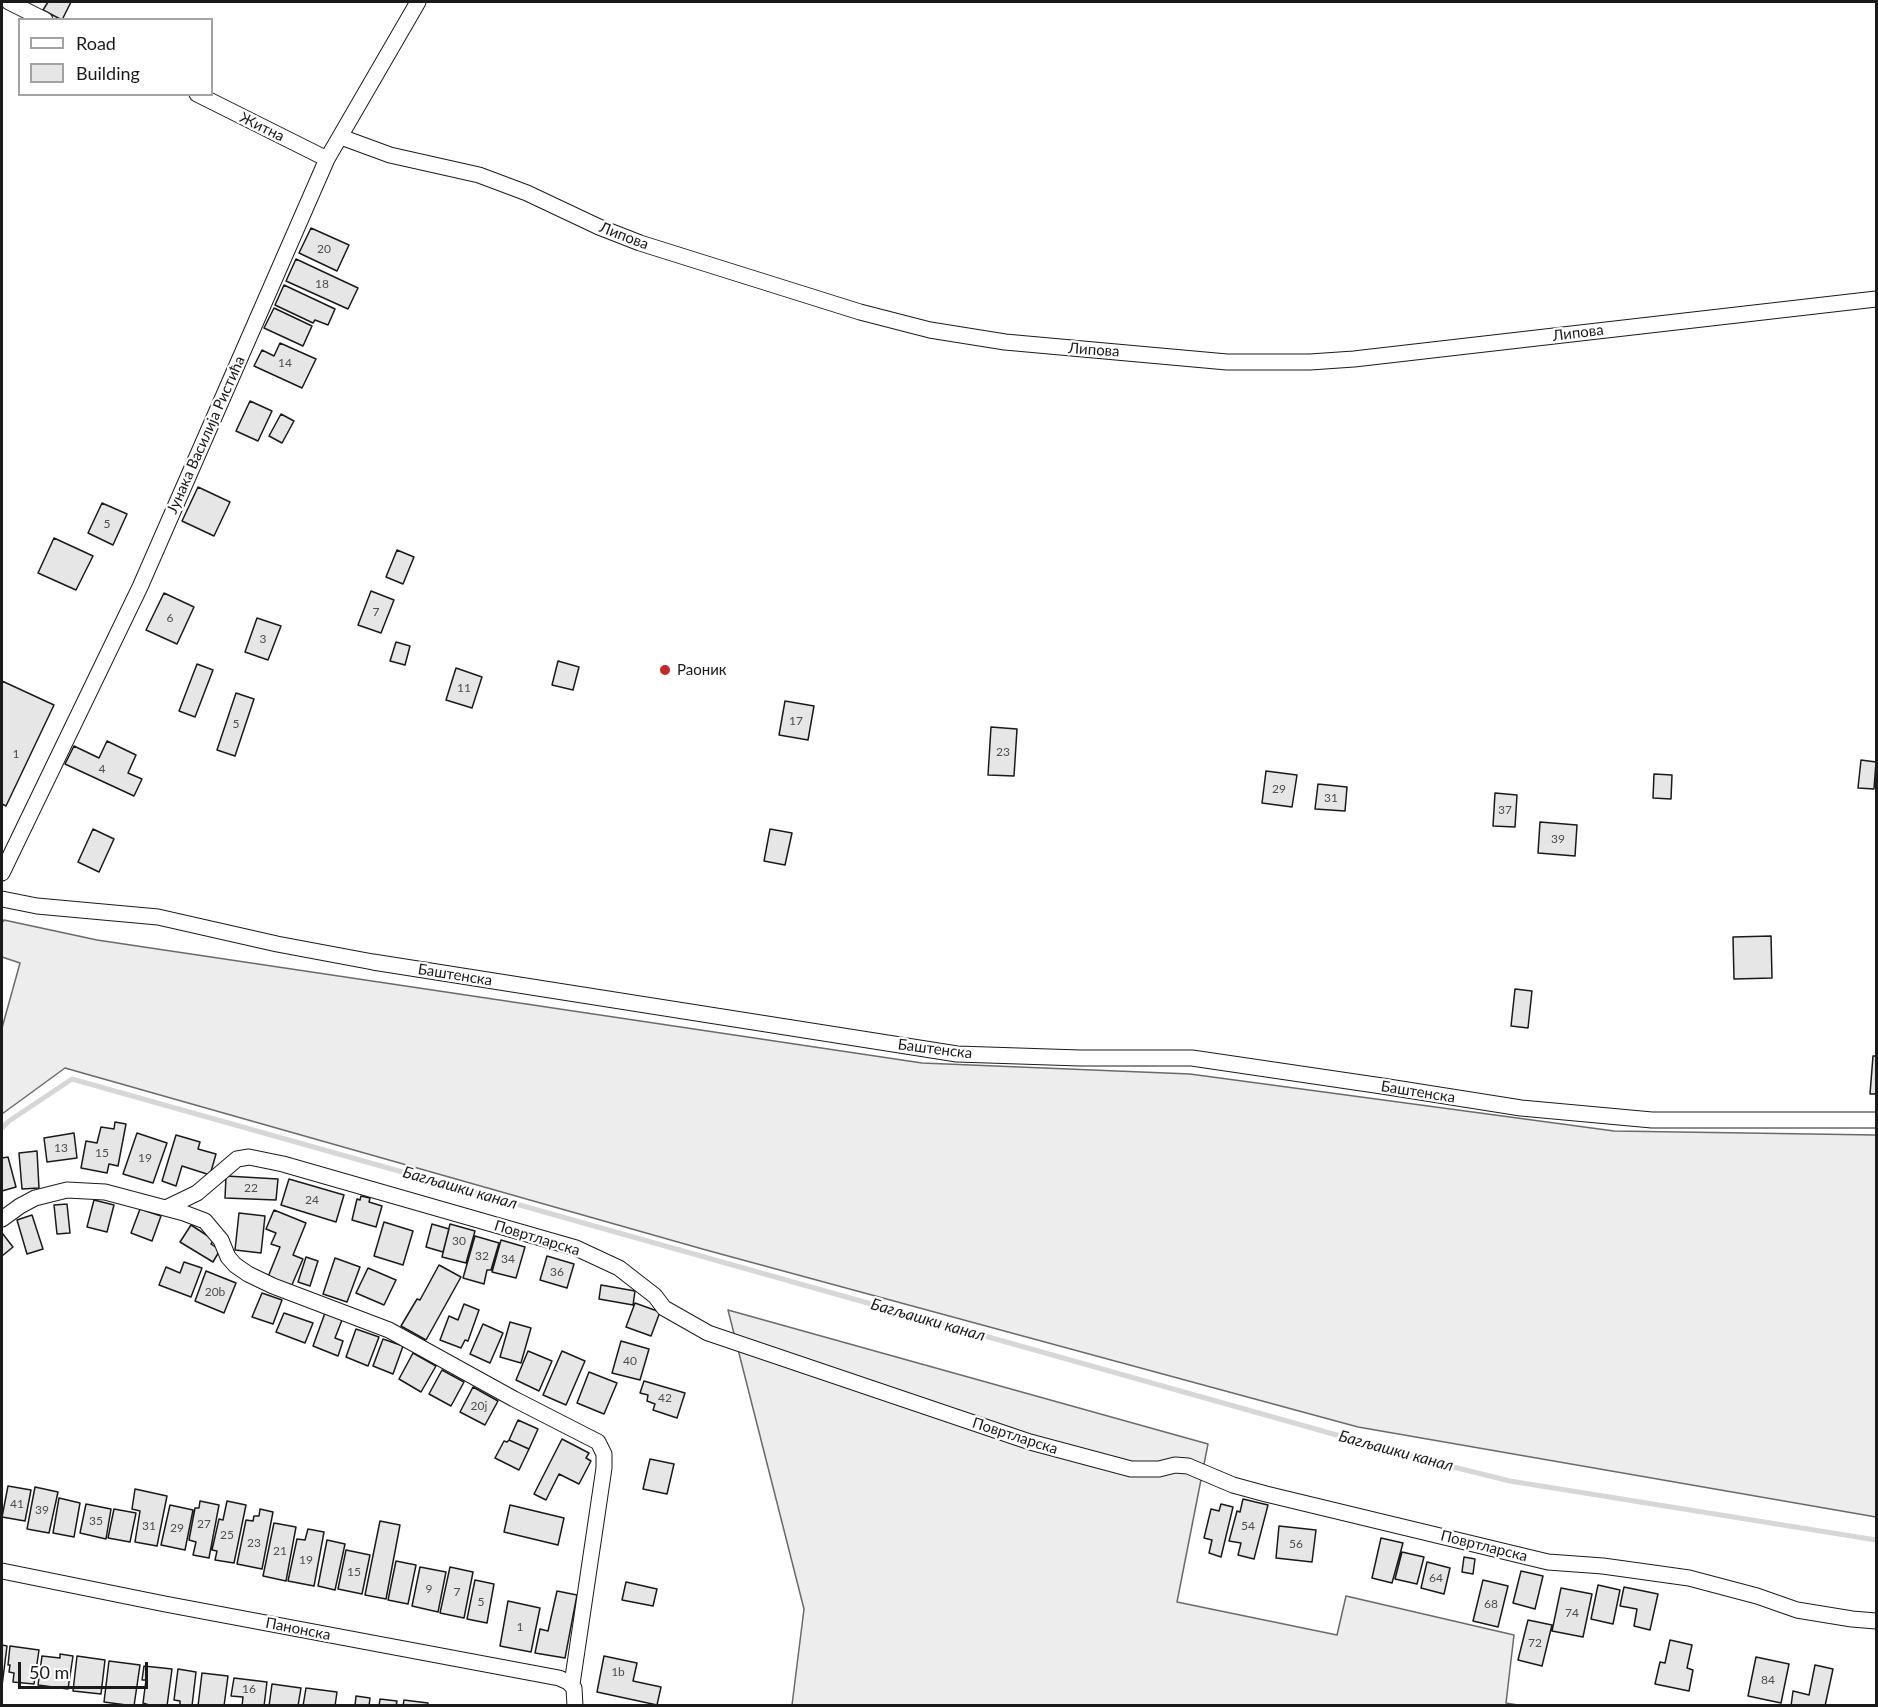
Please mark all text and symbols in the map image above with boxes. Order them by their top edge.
legend [18,18,213,96]
text: Road [76,32,116,54]
text: Building [76,62,140,84]
street label: Житна [237,108,287,146]
street label: Липова [597,218,651,254]
house number: 20 [317,242,331,256]
house number: 18 [315,277,329,291]
street label: Липова [1551,321,1605,345]
street label: Липова [1068,339,1120,361]
street label: Јунака Василија Ристића [163,353,249,517]
house number: 14 [278,356,292,370]
house number: 5 [104,517,110,531]
house number: 7 [373,605,379,619]
house number: 6 [167,611,173,625]
house number: 3 [260,632,266,646]
place label: Раоник [677,661,727,679]
marker: Раоник [658,663,672,677]
house number: 11 [457,681,471,695]
house number: 17 [789,714,803,728]
house number: 5 [233,717,239,731]
house number: 23 [996,745,1010,759]
house number: 1 [13,747,19,761]
house number: 4 [99,762,105,776]
house number: 29 [1272,782,1286,796]
house number: 31 [1324,791,1338,805]
house number: 37 [1498,803,1512,817]
house number: 39 [1551,832,1565,846]
street label: Баштенска [417,960,493,990]
street label: Баштенска [897,1035,973,1063]
street label: Баштенска [1380,1077,1456,1107]
house number: 13 [54,1141,68,1155]
house number: 15 [95,1146,109,1160]
house number: 19 [138,1151,152,1165]
water label: Багљашки канал [401,1163,519,1213]
house number: 22 [244,1181,258,1195]
house number: 24 [305,1193,319,1207]
street label: Повртларска [492,1216,582,1260]
house number: 30 [452,1234,466,1248]
house number: 32 [475,1249,489,1263]
house number: 34 [501,1252,515,1266]
house number: 36 [550,1265,564,1279]
house number: 20b [205,1285,225,1299]
water label: Багљашки канал [869,1295,987,1345]
house number: 40 [623,1354,637,1368]
house number: 42 [658,1391,672,1405]
house number: 20j [471,1399,487,1413]
street label: Повртларска [970,1414,1060,1458]
water label: Багљашки канал [1337,1426,1455,1476]
house number: 41 [10,1497,24,1511]
house number: 39 [35,1503,49,1517]
house number: 35 [89,1514,103,1528]
house number: 27 [197,1517,211,1531]
house number: 31 [142,1519,156,1533]
house number: 54 [1241,1519,1255,1533]
house number: 29 [170,1521,184,1535]
street label: Повртларска [1439,1527,1529,1565]
house number: 25 [220,1528,234,1542]
house number: 23 [247,1536,261,1550]
house number: 56 [1289,1537,1303,1551]
house number: 21 [273,1544,287,1558]
house number: 19 [299,1553,313,1567]
house number: 15 [347,1565,361,1579]
house number: 64 [1429,1571,1443,1585]
house number: 9 [426,1582,432,1596]
house number: 7 [454,1585,460,1599]
house number: 5 [478,1595,484,1609]
house number: 68 [1484,1597,1498,1611]
house number: 74 [1565,1606,1579,1620]
street label: Панонска [264,1614,332,1644]
house number: 1 [517,1620,523,1634]
house number: 72 [1528,1636,1542,1650]
scale bar [21,1650,152,1688]
text: 50 m [29,1661,69,1683]
house number: 1b [611,1665,625,1679]
house number: 84 [1761,1673,1775,1687]
house number: 16 [242,1682,256,1696]

